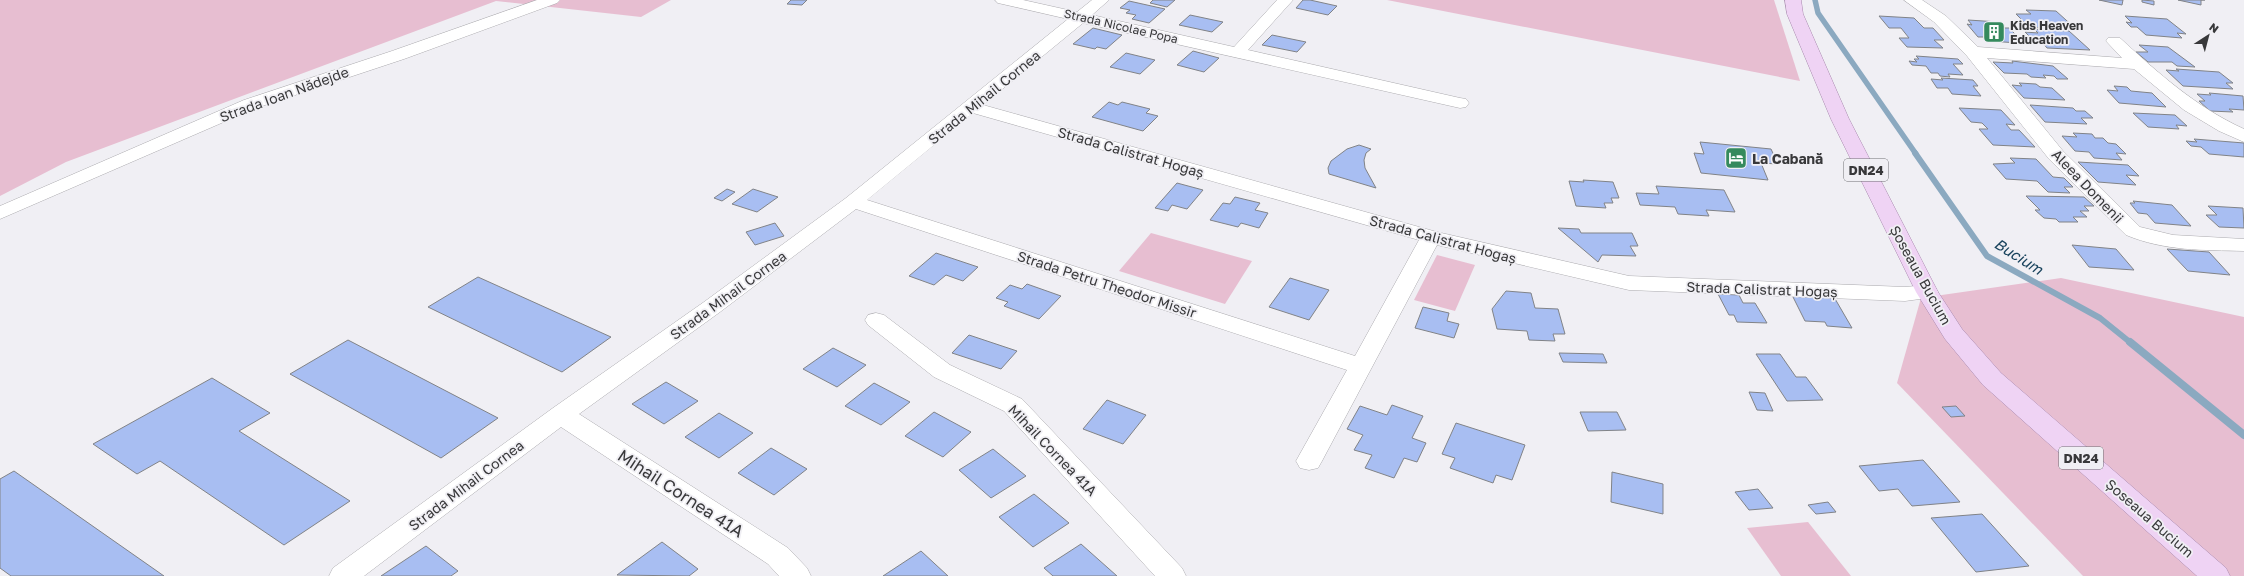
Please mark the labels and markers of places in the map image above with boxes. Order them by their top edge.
place label: Kids Heaven Education [2010,18,2083,47]
building icon: Kids Heaven Education [1981,19,2007,45]
hotel icon: La Cabană [1723,145,1749,171]
place label: La Cabană [1752,150,1823,167]

